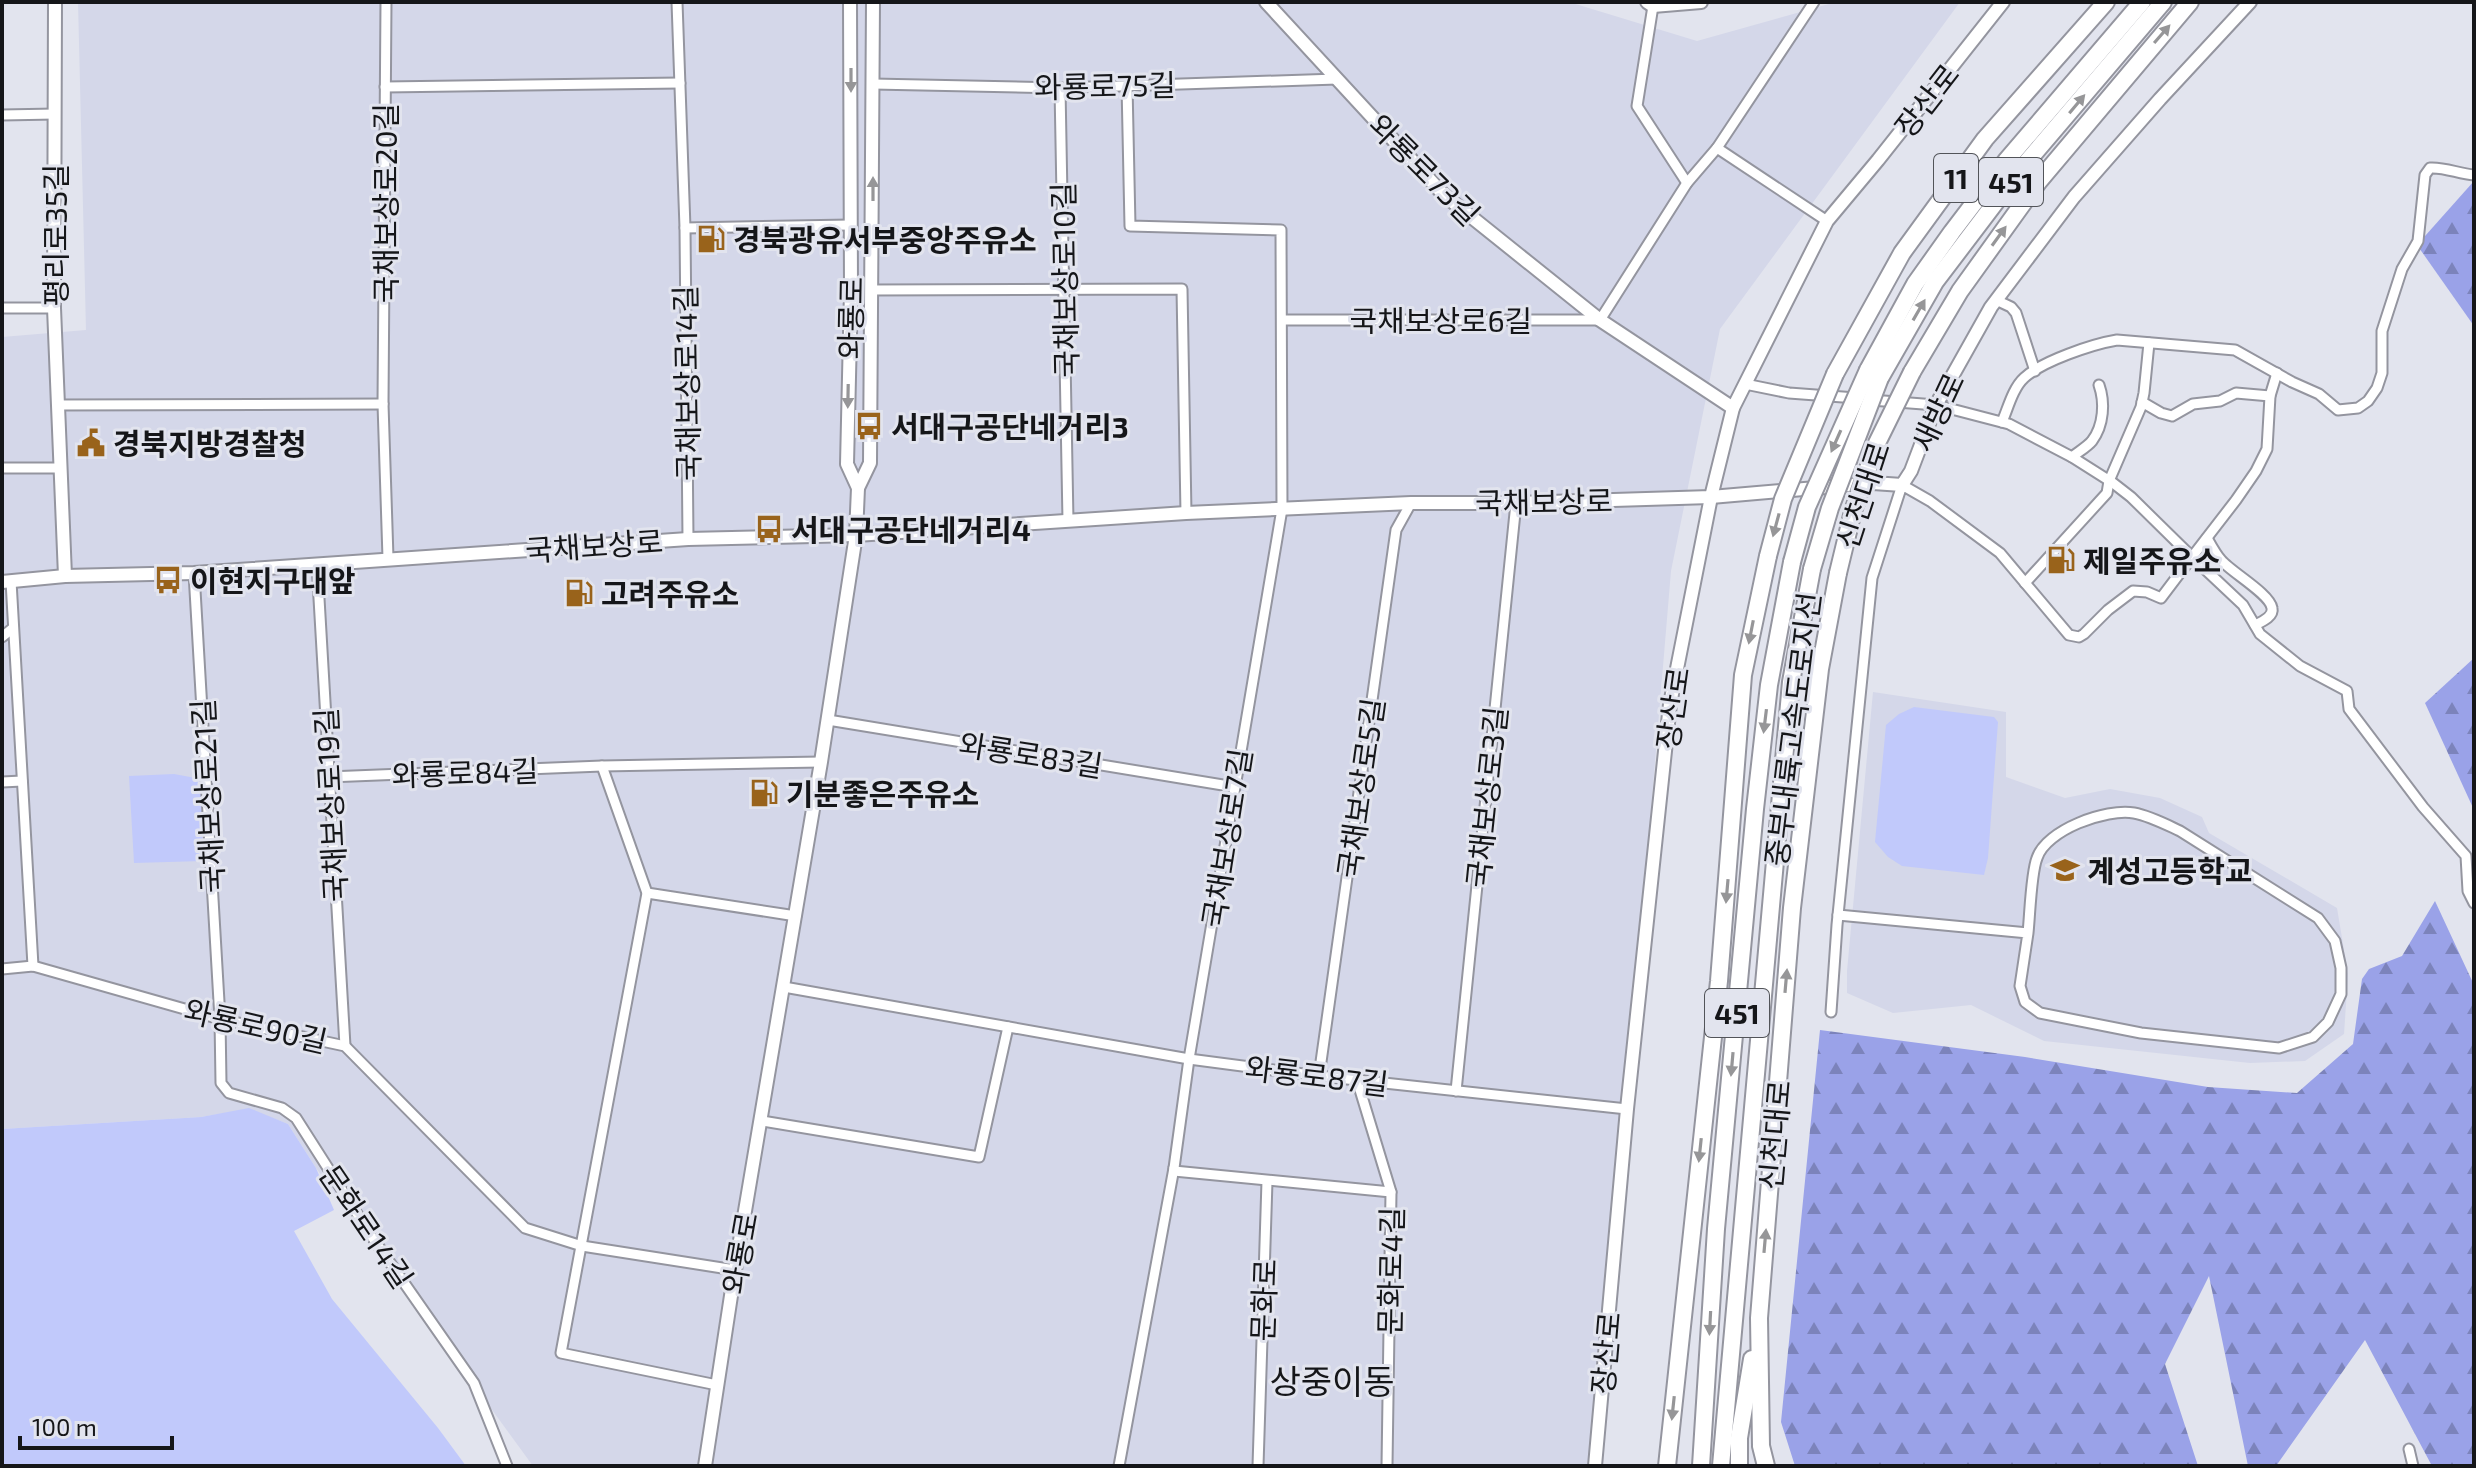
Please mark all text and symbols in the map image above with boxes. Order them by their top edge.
one-way arrow [2153,24,2170,44]
street label: 장산로 [1886,56,1966,144]
street label: 와룡로75길 [1034,66,1176,104]
one-way arrow [845,68,857,93]
one-way arrow [2068,94,2085,114]
street label: 국채보상로20길 [367,103,403,303]
street label: 와룡로73길 [1362,106,1488,232]
road number: 11 [1934,154,1978,202]
road number: 451 [1979,158,2043,206]
street label: 평리로35길 [37,163,73,307]
one-way arrow [866,176,879,201]
street label: 국채보상로10길 [1044,182,1084,378]
place label: 경북광유서부중앙주유소 [733,221,1037,257]
fuel station icon: 경북광유서부중앙주유소 [696,224,726,254]
one-way arrow [1991,226,2007,247]
street label: 와룡로 [831,276,869,360]
street label: 국채보상로14길 [666,285,706,481]
one-way arrow [1912,299,1926,321]
street label: 국채보상로6길 [1350,302,1532,338]
street label: 새방로 [1903,367,1971,457]
one-way arrow [842,384,855,409]
place label: 서대구공단네거리3 [891,408,1129,444]
bus stop icon: 서대구공단네거리3 [854,411,884,441]
place label: 경북지방경찰청 [113,425,306,461]
public building icon: 경북지방경찰청 [76,428,106,458]
one-way arrow [1830,429,1843,453]
street label: 신천대로 [1828,437,1896,553]
street label: 국채보상로 [1475,482,1613,520]
place label: 서대구공단네거리4 [791,511,1031,547]
one-way arrow [1770,513,1782,538]
bus stop icon: 서대구공단네거리4 [754,514,784,544]
street label: 국채보상로 [524,522,664,568]
place label: 제일주유소 [2083,542,2221,578]
fuel station icon: 제일주유소 [2046,545,2076,575]
place label: 이현지구대앞 [190,562,356,598]
bus stop icon: 이현지구대앞 [153,565,183,595]
place label: 고려주유소 [601,575,739,611]
fuel station icon: 고려주유소 [564,578,594,608]
street label: 중부내륙고속도로지선 [1757,590,1827,868]
one-way arrow [1745,620,1757,645]
street label: 장산로 [1648,664,1696,752]
street label: 국채보상로5길 [1330,696,1390,880]
street label: 국채보상로21길 [184,698,230,894]
street label: 국채보상로3길 [1459,704,1513,890]
street label: 국채보상로19길 [307,707,353,903]
one-way arrow [1758,709,1771,734]
street label: 와룡로83길 [956,725,1106,783]
street label: 국채보상로7길 [1194,746,1258,930]
street label: 와룡로84길 [391,751,539,793]
place label: 기분좋은주유소 [786,775,979,811]
fuel station icon: 기분좋은주유소 [749,778,779,808]
place label: 계성고등학교 [2087,852,2253,888]
school or university icon: 계성고등학교 [2050,855,2080,885]
one-way arrow [1720,879,1733,904]
one-way arrow [1780,969,1793,994]
road number: 451 [1705,989,1769,1037]
street label: 와룡로90길 [181,991,331,1059]
street label: 와룡로87길 [1243,1048,1391,1102]
one-way arrow [1725,1052,1738,1077]
street label: 신천대로 [1751,1078,1797,1192]
one-way arrow [1694,1138,1707,1163]
street label: 문화로14길 [313,1158,421,1294]
street label: 문화로4길 [1371,1206,1409,1336]
street label: 와룡로 [714,1209,764,1297]
one-way arrow [1759,1228,1772,1253]
street label: 문화로 [1244,1258,1282,1342]
street label: 장산로 [1583,1310,1627,1396]
one-way arrow [1703,1311,1716,1336]
district label: 상중이동 [1269,1360,1395,1401]
one-way arrow [1666,1396,1679,1421]
scale bar [20,1400,172,1450]
text: 100 m [32,1412,97,1441]

